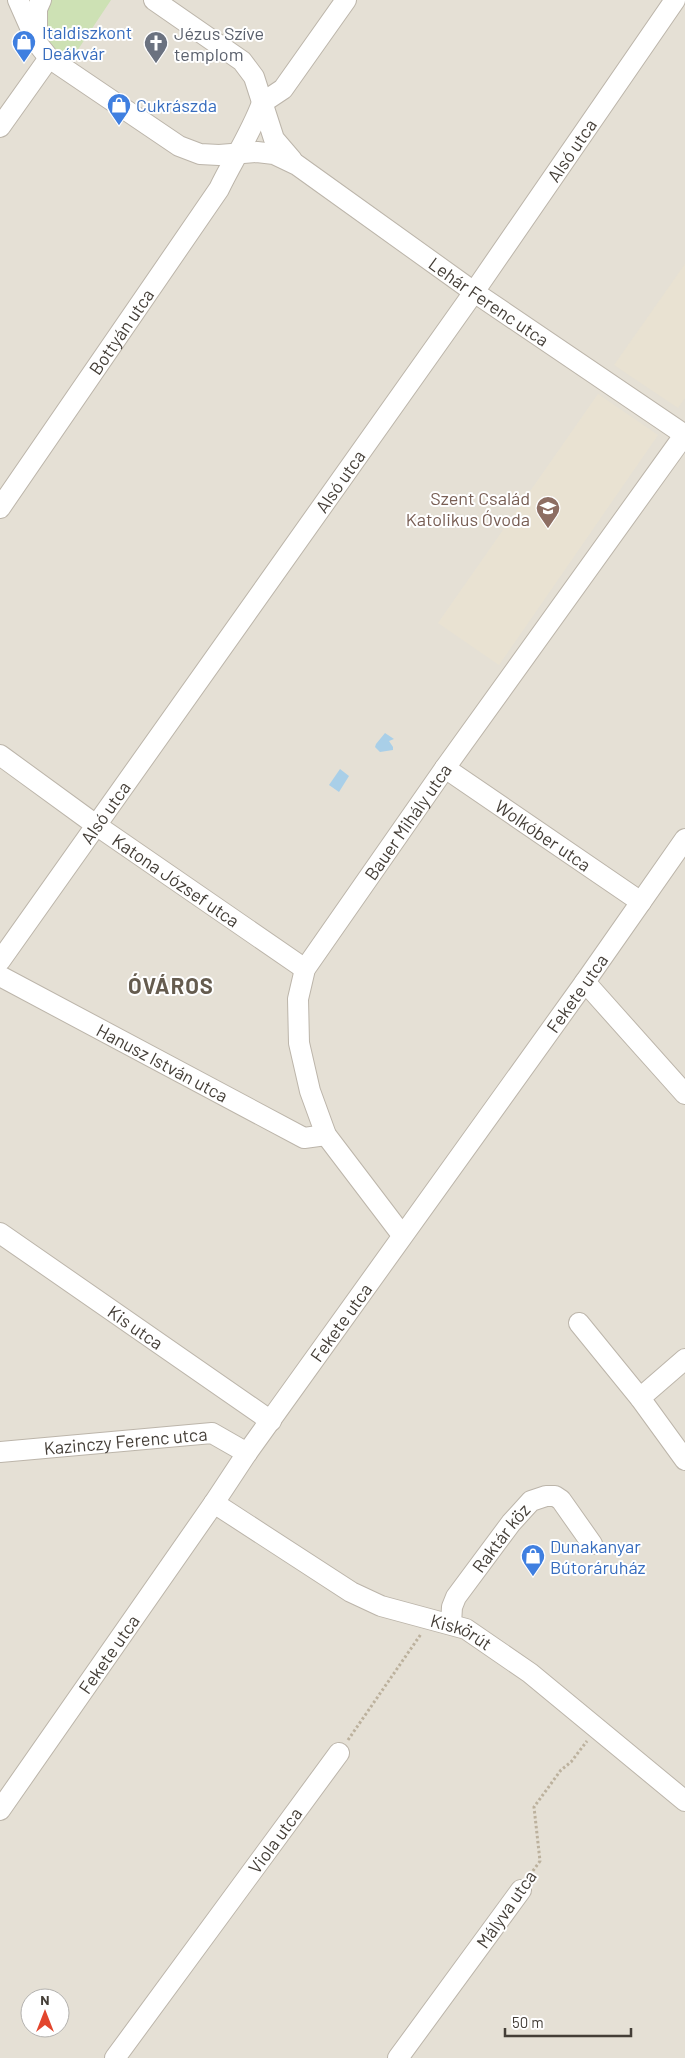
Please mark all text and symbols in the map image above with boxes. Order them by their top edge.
place label: Italdiszkont Deákvár [42,21,132,64]
place label: Jézus Szíve templom [174,22,264,65]
shop icon: Italdiszkont Deákvár [11,29,37,63]
church icon: Jézus Szíve templom [143,30,169,64]
shop icon: Cukrászda [106,92,132,126]
place label: Cukrászda [136,94,217,116]
street label: Alsó utca [542,115,601,186]
street label: Lehár Ferenc utca [425,252,553,351]
street label: Bottyán utca [84,284,158,379]
street label: Alsó utca [310,446,370,517]
place label: Szent Család Katolikus Óvoda [406,487,530,530]
school or university icon: Szent Család Katolikus Óvoda [535,495,561,529]
street label: Bauer Mihály utca [359,759,456,884]
street label: Alsó utca [76,777,135,848]
street label: Wolkóber utca [491,795,595,876]
street label: Katona József utca [108,829,244,932]
street label: Fekete utca [541,950,612,1037]
district label: ÓVÁROS [128,972,214,998]
street label: Hanusz István utca [93,1019,232,1107]
street label: Fekete utca [305,1279,376,1366]
street label: Kis utca [104,1300,167,1354]
street label: Kazinczy Ferenc utca [43,1422,208,1459]
street label: Raktár köz [467,1499,534,1577]
place label: Dunakanyar Bútoráruház [550,1535,646,1578]
shop icon: Dunakanyar Bútoráruház [520,1543,546,1577]
street label: Kiskörút [428,1609,496,1655]
street label: Fekete utca [74,1610,144,1698]
street label: Viola utca [243,1803,306,1878]
street label: Mályva utca [471,1866,541,1952]
north arrow [20,1988,70,2038]
text: N [40,1991,50,2008]
scale bar [505,2006,631,2038]
text: 50 m [512,2013,544,2031]

